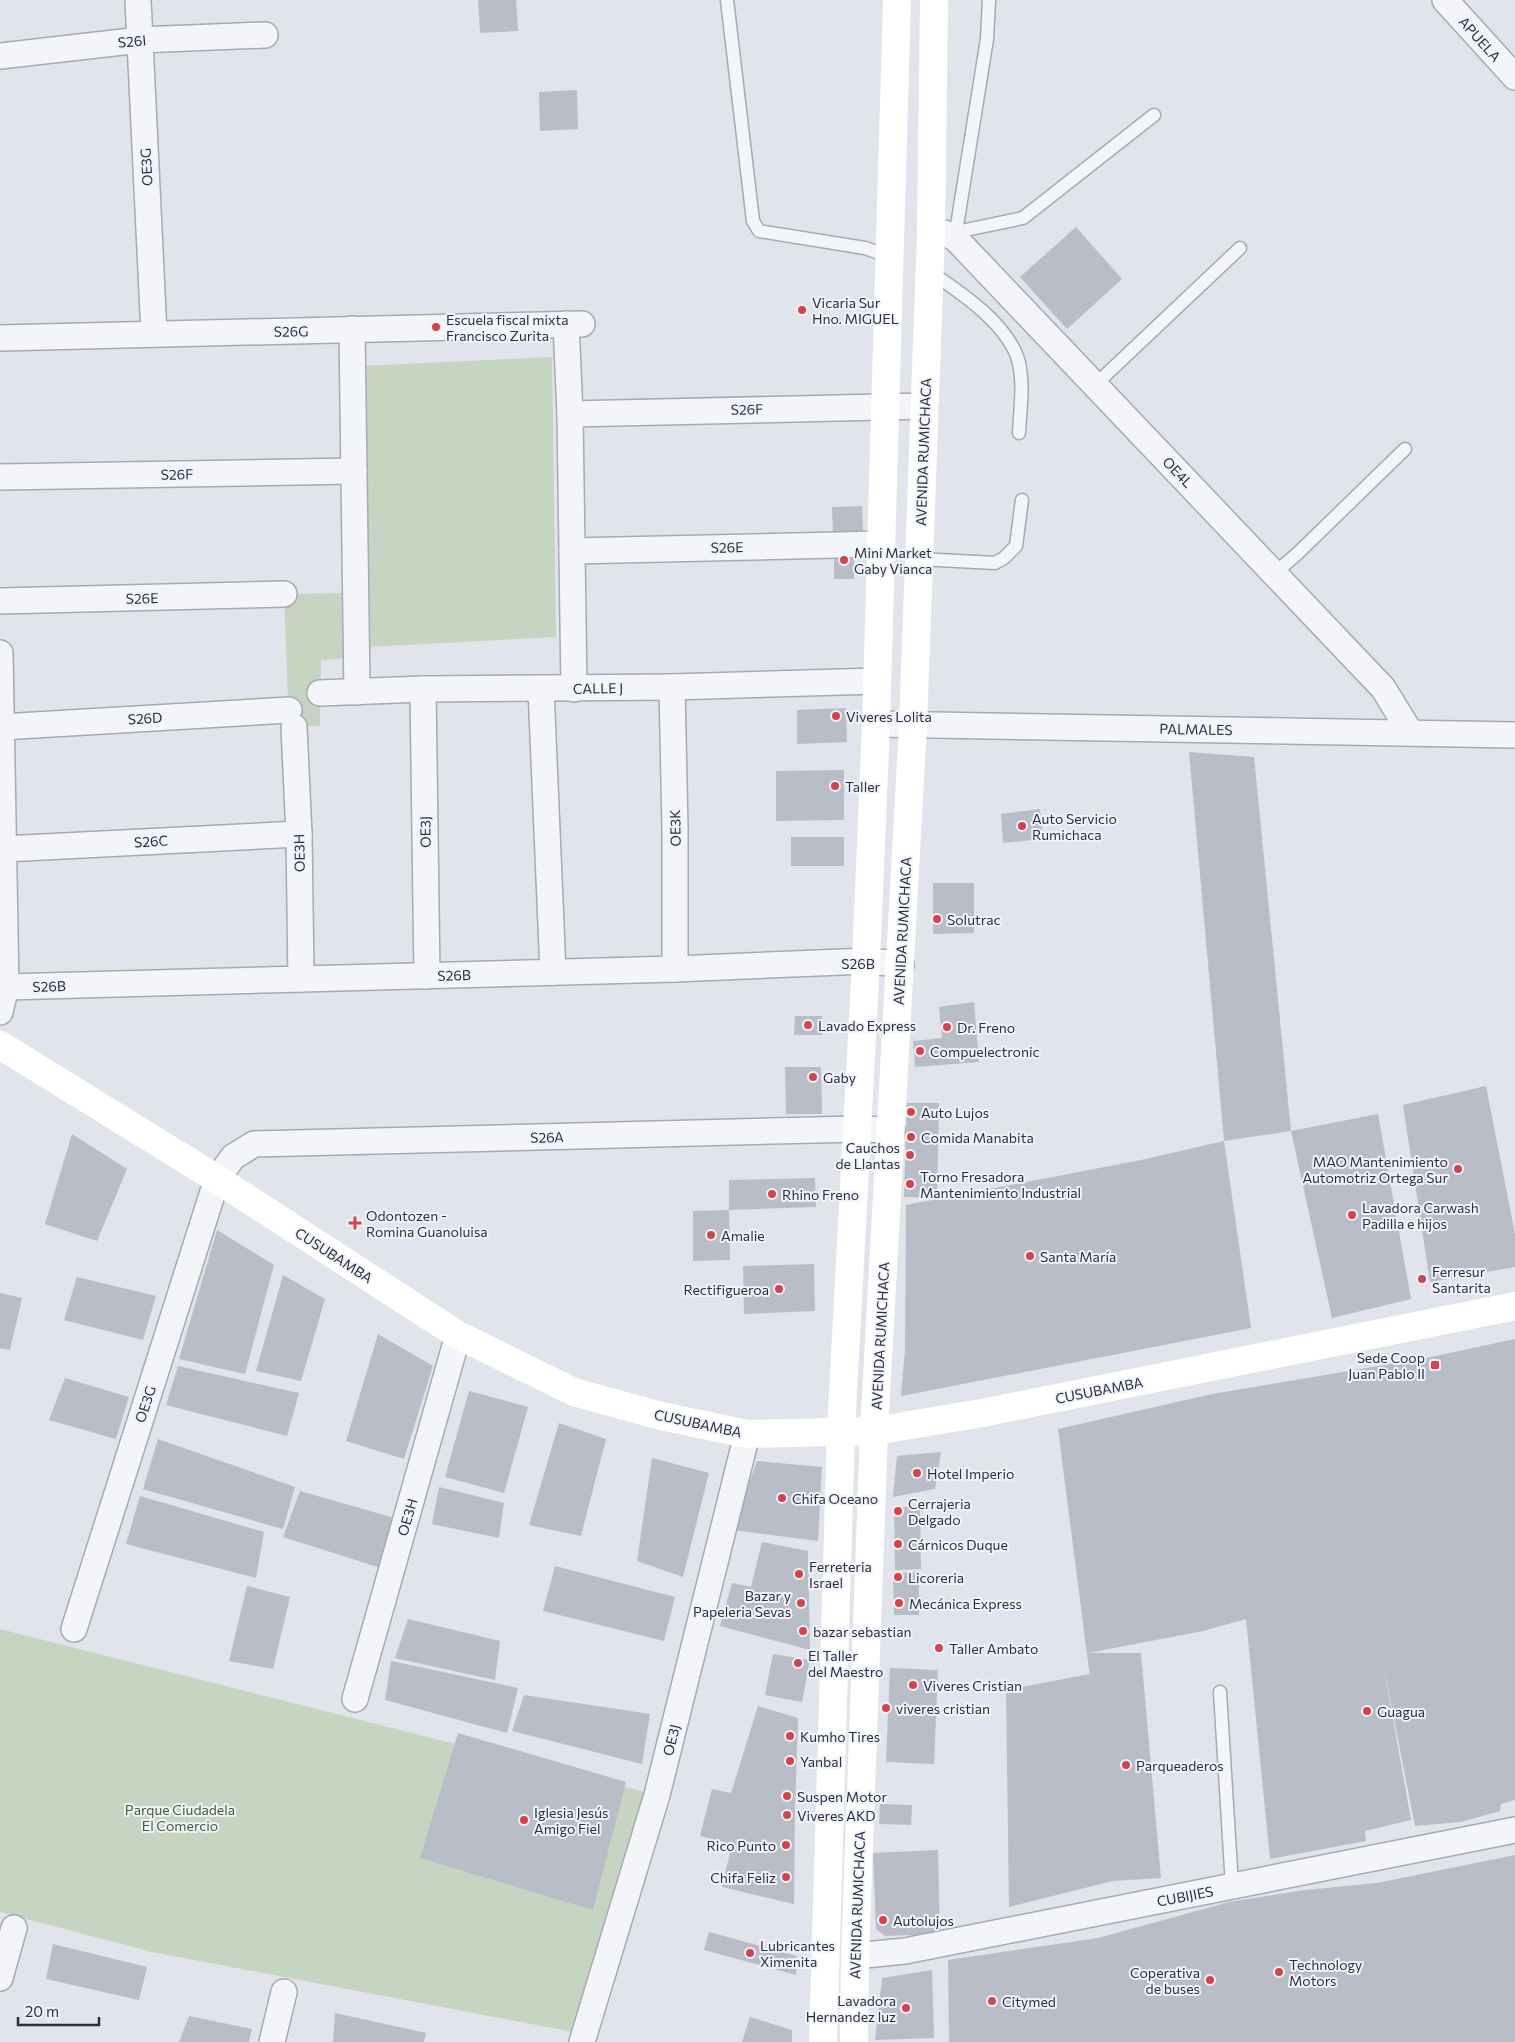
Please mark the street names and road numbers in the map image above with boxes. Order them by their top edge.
street label: APUELA [1455,13,1505,65]
street label: S26I [117,31,147,51]
street label: OE3G [137,148,155,186]
street label: S26G [274,322,308,340]
street label: AVENIDA RUMICHACA [912,377,934,526]
street label: S26F [731,400,763,418]
street label: OE4L [1159,453,1197,491]
street label: S26F [161,465,193,483]
street label: S26E [710,538,744,556]
street label: S26E [125,589,159,607]
street label: CALLE J [573,679,623,697]
street label: S26D [127,709,163,727]
street label: PALMALES [1159,720,1233,738]
street label: OE3K [666,809,684,847]
street label: OE3J [416,816,434,848]
street label: S26C [134,832,168,850]
street label: OE3H [290,834,308,872]
street label: AVENIDA RUMICHACA [890,856,914,1006]
street label: S26B [841,955,875,972]
street label: S26B [437,966,471,984]
street label: S26B [32,977,66,995]
street label: S26A [530,1128,564,1146]
street label: CUSUBAMBA [292,1224,376,1287]
street label: AVENIDA RUMICHACA [868,1261,892,1411]
street label: CUSUBAMBA [1054,1373,1145,1407]
street label: OE3G [131,1383,159,1425]
street label: CUSUBAMBA [653,1405,744,1441]
street label: OE3H [394,1496,420,1538]
street label: OE3J [659,1723,683,1757]
street label: AVENIDA RUMICHACA [846,1830,868,1979]
street label: CUBIJIES [1155,1882,1215,1910]

